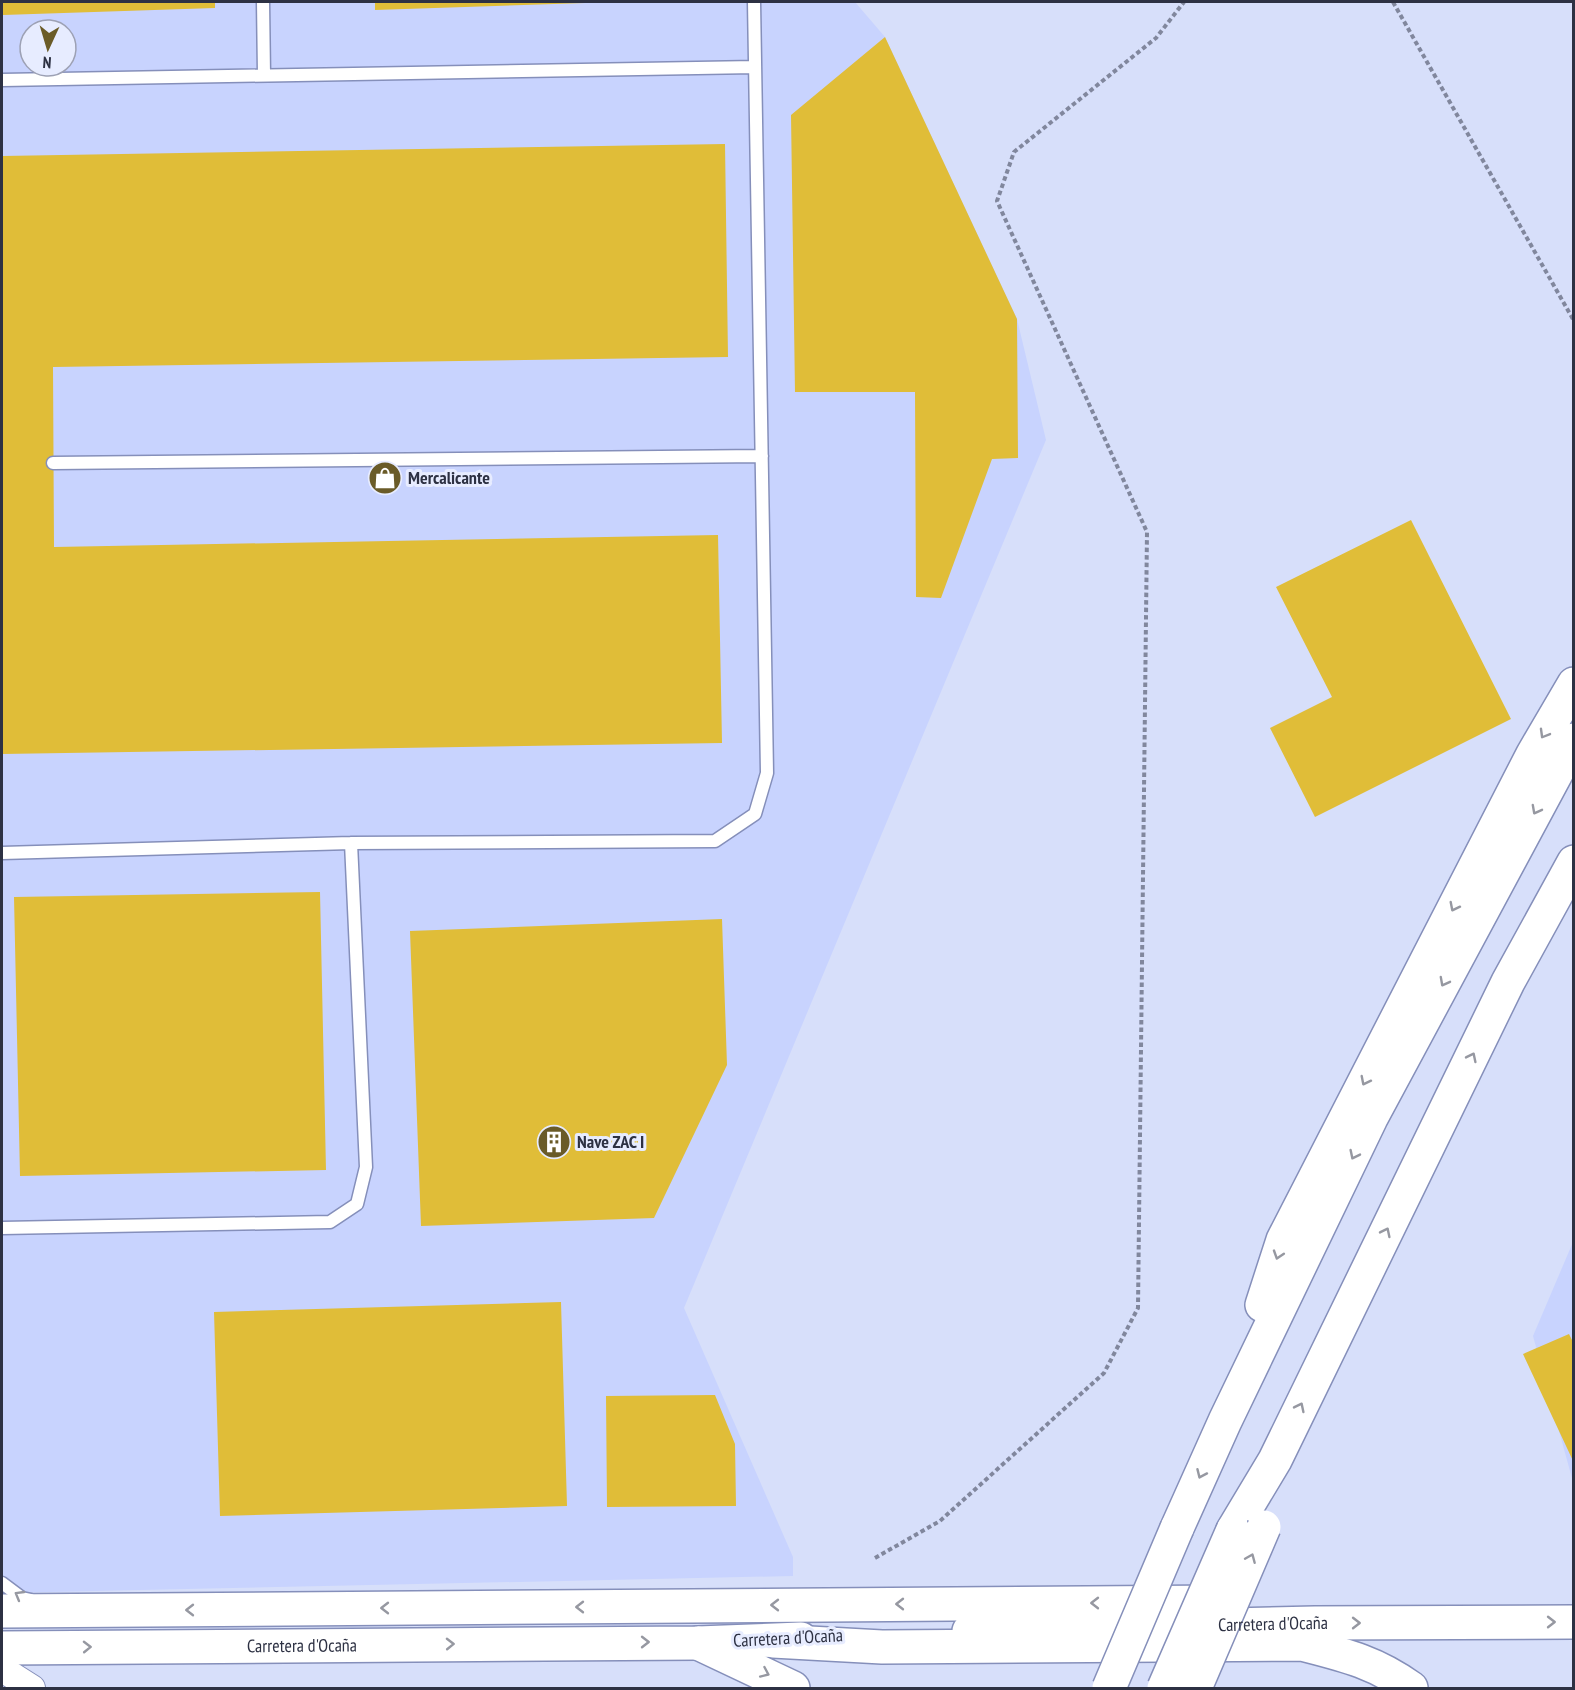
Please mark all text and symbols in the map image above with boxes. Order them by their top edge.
north arrow [18,18,78,78]
text: N [42,53,52,73]
shop icon: Mercalicante [367,460,403,496]
place label: Mercalicante [408,466,490,489]
one-way arrow [1540,728,1551,738]
one-way arrow [1532,804,1543,814]
one-way arrow [1450,901,1461,912]
one-way arrow [1440,976,1451,986]
one-way arrow [1464,1052,1476,1063]
one-way arrow [1361,1074,1372,1085]
building icon: Nave ZAC I [536,1124,572,1160]
place label: Nave ZAC I [577,1130,644,1153]
one-way arrow [1349,1148,1361,1159]
one-way arrow [1379,1228,1390,1239]
one-way arrow [1273,1249,1285,1260]
one-way arrow [1293,1403,1305,1414]
one-way arrow [1196,1468,1208,1479]
one-way arrow [1244,1553,1256,1564]
one-way arrow [15,1590,25,1602]
one-way arrow [1091,1597,1100,1609]
one-way arrow [896,1598,905,1610]
one-way arrow [770,1599,779,1611]
one-way arrow [575,1601,584,1613]
one-way arrow [380,1602,389,1614]
one-way arrow [185,1604,194,1616]
street label: Carretera d'Ocaña [1218,1611,1328,1636]
one-way arrow [1547,1616,1556,1628]
one-way arrow [1352,1617,1361,1629]
street label: Carretera d'Ocaña [733,1623,843,1652]
street label: Carretera d'Ocaña [247,1633,357,1657]
one-way arrow [641,1636,650,1648]
one-way arrow [446,1638,455,1650]
one-way arrow [83,1641,92,1653]
one-way arrow [759,1666,770,1678]

